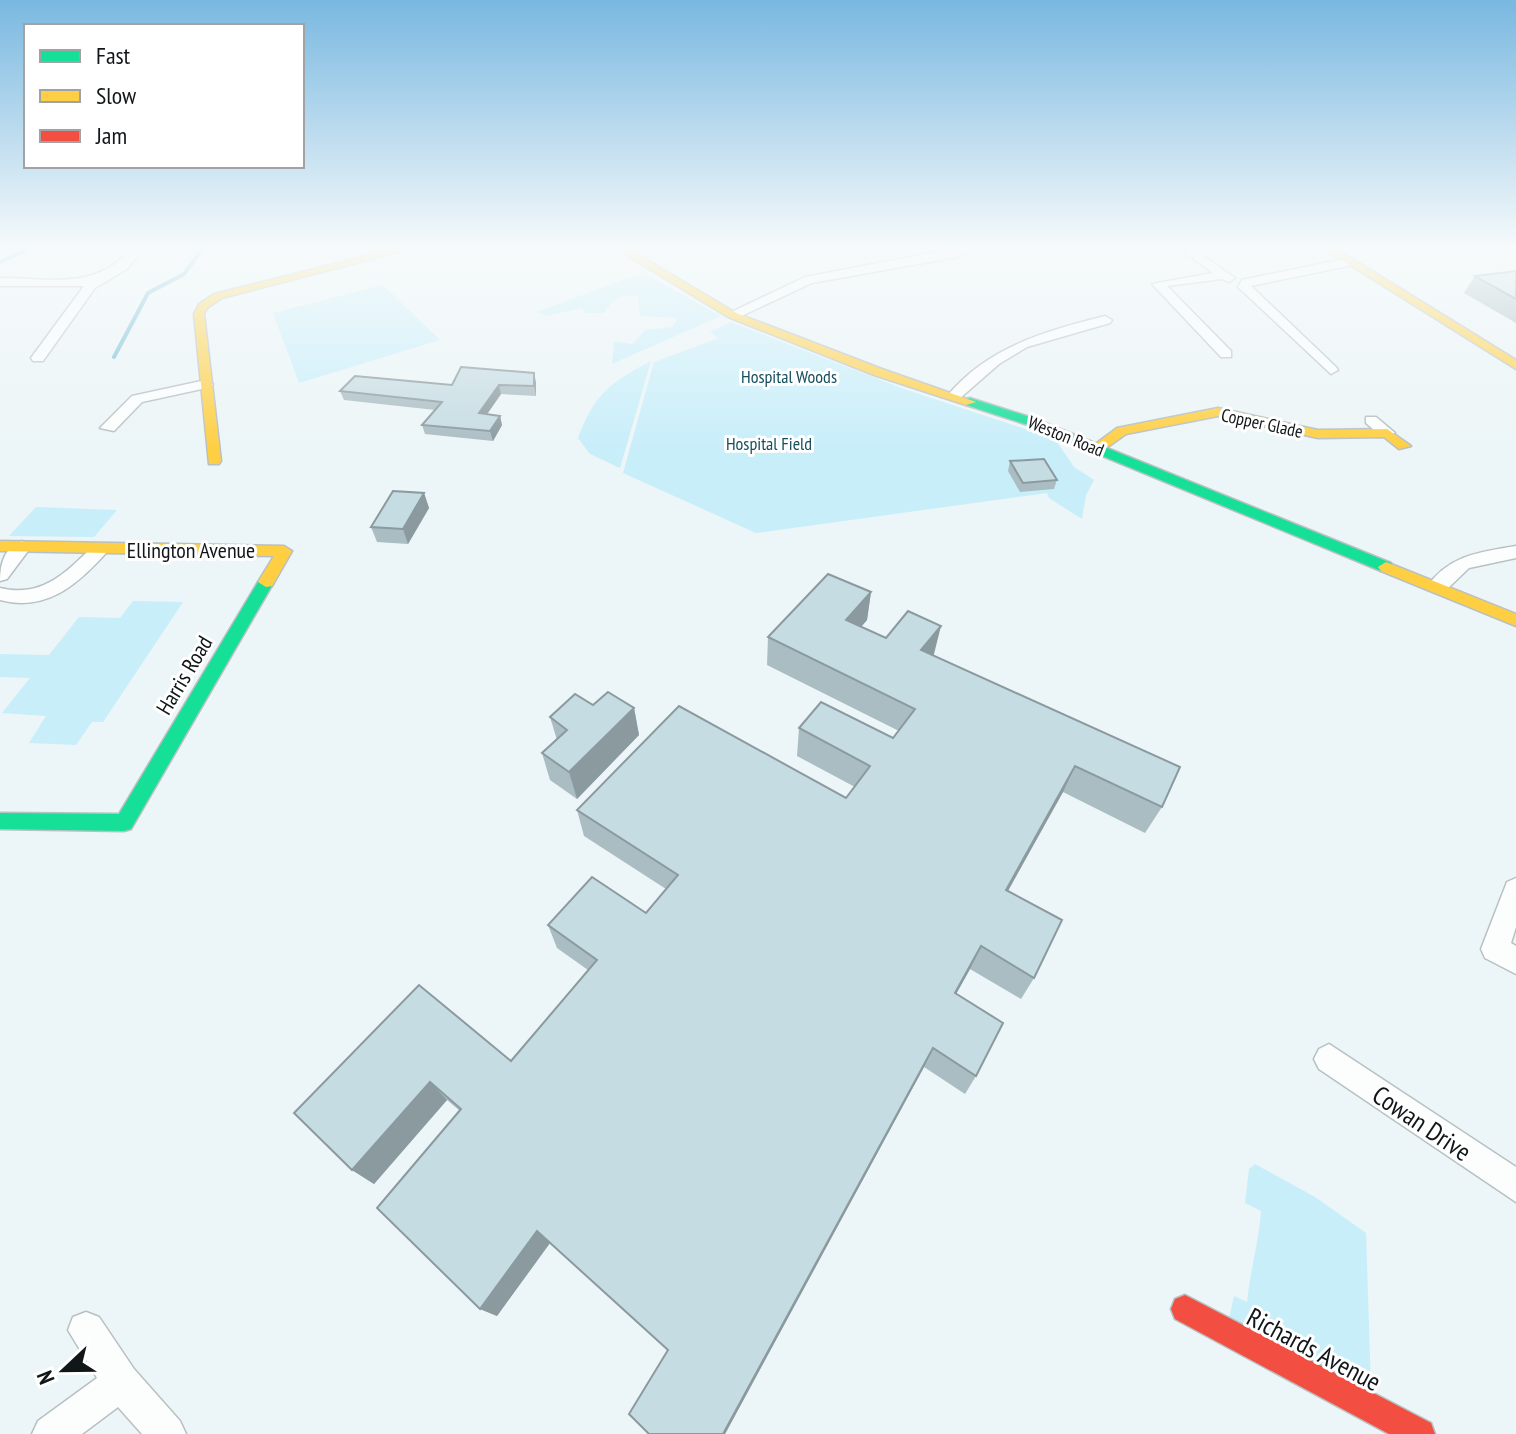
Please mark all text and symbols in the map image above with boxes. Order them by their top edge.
legend [24,24,304,168]
text: Fast [96,40,131,71]
text: Slow [96,80,137,111]
text: Jam [95,120,127,151]
park label: Hospital Woods [741,365,837,388]
street label: Copper Glade [1219,403,1305,443]
street label: Weston Road [1025,410,1107,462]
park label: Hospital Field [726,432,812,455]
street label: Ellington Avenue [127,536,255,564]
street label: Harris Road [150,630,218,720]
street label: Cowan Drive [1366,1078,1478,1168]
street label: Richards Avenue [1241,1300,1387,1398]
north arrow [24,1330,104,1410]
text: N [30,1367,61,1388]

